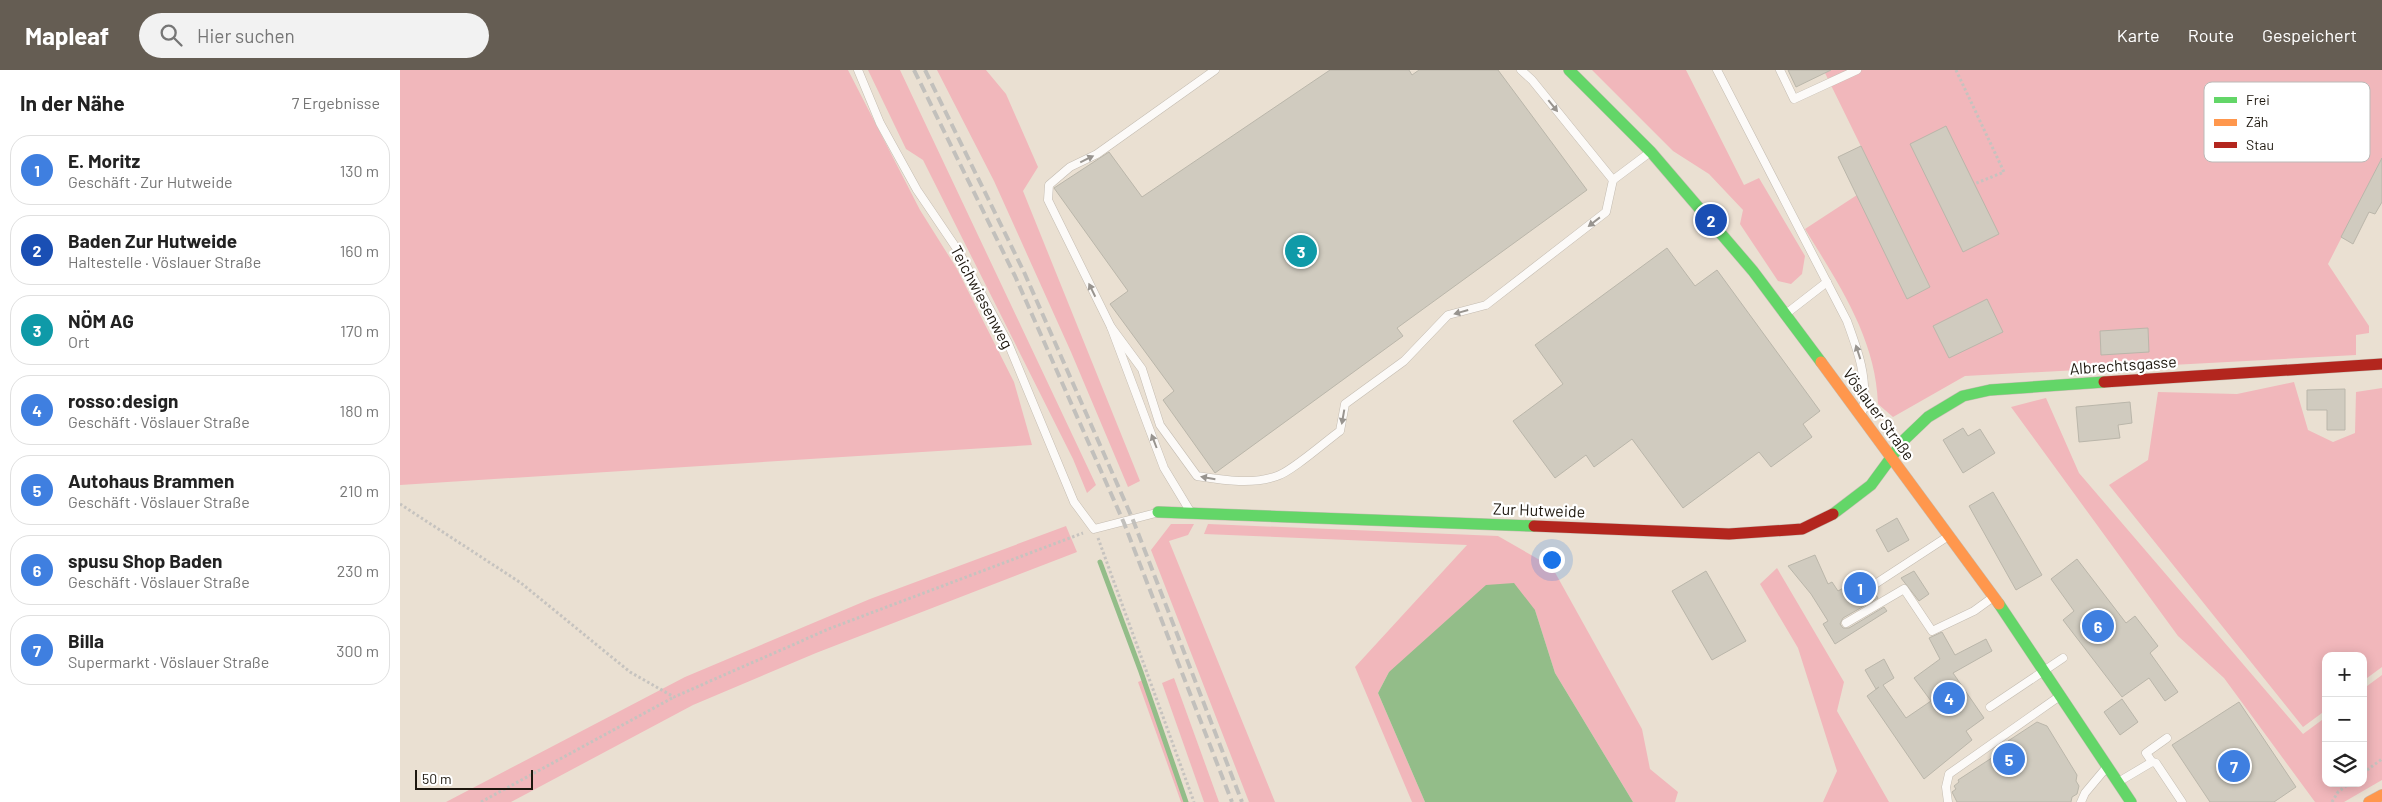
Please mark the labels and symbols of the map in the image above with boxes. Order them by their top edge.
legend [2204,82,2370,162]
text: Frei [2246,91,2270,108]
one-way arrow [1548,100,1559,113]
text: Zäh [2246,113,2268,130]
text: Stau [2246,136,2274,153]
one-way arrow [1080,155,1094,163]
pin: 2 [1695,201,1727,239]
one-way arrow [1588,216,1601,227]
pin: 3 [1285,232,1317,270]
street label: Teichwiesenweg [947,242,1018,352]
one-way arrow [1088,283,1096,298]
one-way arrow [1453,308,1468,316]
one-way arrow [1854,344,1862,359]
street label: Albrechtsgasse [2069,351,2177,378]
street label: Vöslauer Straße [1840,364,1919,464]
one-way arrow [1338,409,1346,425]
one-way arrow [1150,433,1157,448]
one-way arrow [1199,473,1215,481]
street label: Zur Hutweide [1493,498,1586,521]
your location [1539,547,1565,573]
pin: 1 [1844,569,1876,607]
pin: 6 [2082,607,2114,645]
pin: 4 [1933,679,1965,717]
pin: 5 [1993,740,2025,778]
pin: 7 [2218,747,2250,785]
scale bar [415,767,532,790]

